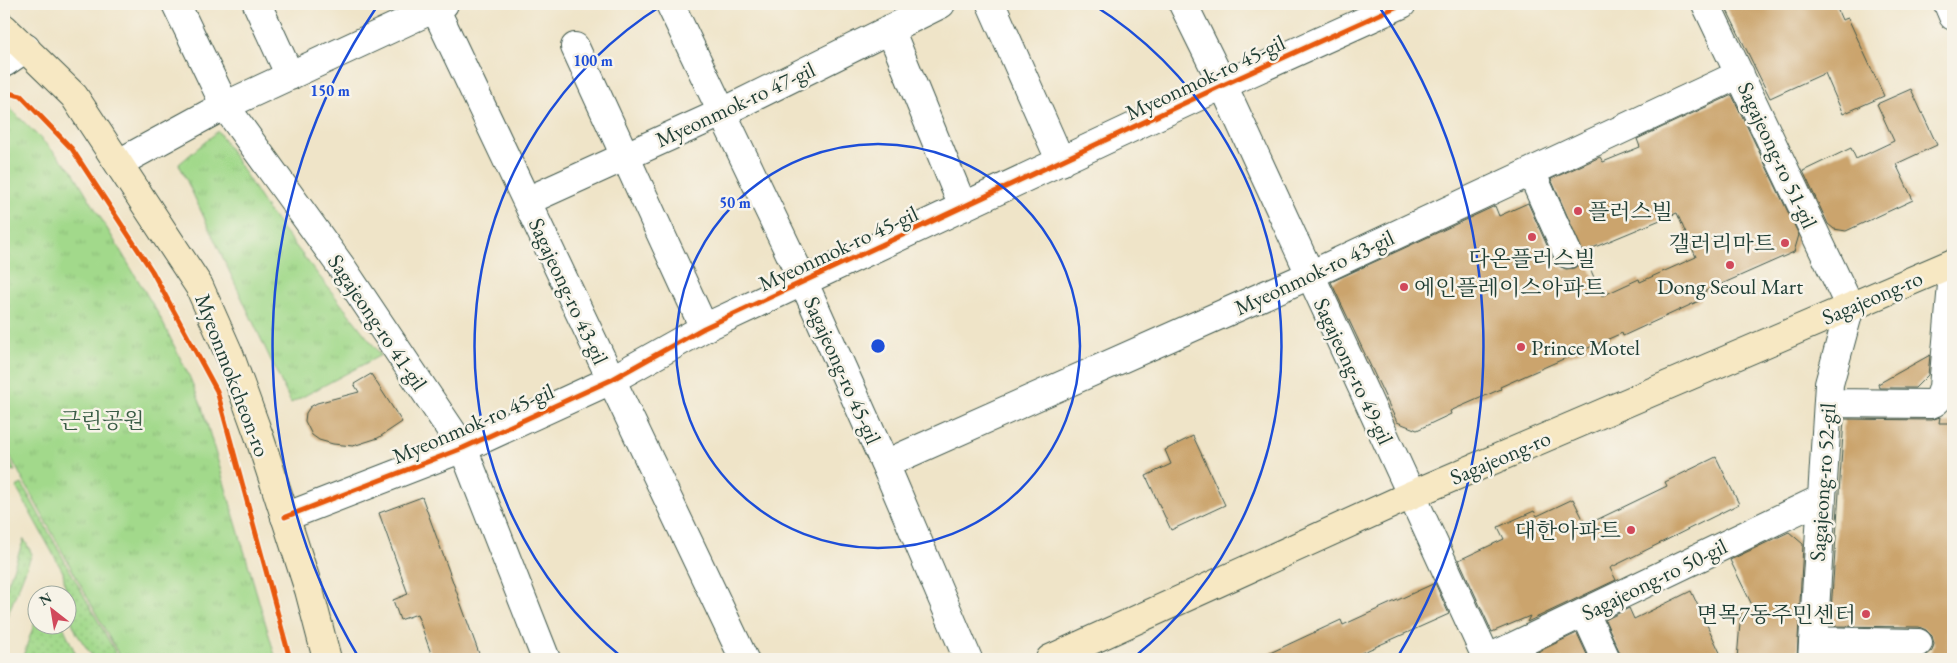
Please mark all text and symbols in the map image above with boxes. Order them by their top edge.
street label: Myeonmok-ro 45-gil [1121,28,1290,127]
text: 100 m [573,51,613,70]
street label: Myeonmok-ro 47-gil [651,55,820,154]
street label: Sagajeong-ro 51-gil [1731,77,1824,233]
text: 150 m [310,81,350,100]
text: 50 m [719,193,751,212]
place label: 플러스빌 [1588,197,1673,226]
street label: Myeonmok-ro 45-gil [754,199,923,298]
marker: 플러스빌 [1572,205,1584,217]
street label: Sagajeong-ro 43-gil [522,213,615,369]
street label: Myeonmok-ro 43-gil [1230,223,1399,322]
place label: 갤러리마트 [1669,229,1775,258]
marker: 다온플러스빌 [1526,231,1538,243]
marker: 갤러리마트 [1779,237,1791,249]
place label: 다온플러스빌 [1468,244,1596,273]
street label: Sagajeong-ro 41-gil [321,248,434,396]
marker: Dong Seoul Mart [1724,259,1736,271]
street label: Sagajeong-ro [1817,263,1927,332]
place label: Dong Seoul Mart [1657,272,1803,301]
place label: 에인플레이스아파트 [1414,273,1605,302]
marker: 에인플레이스아파트 [1398,281,1410,293]
street label: Myeonmokcheon-ro [188,290,277,461]
street label: Sagajeong-ro 45-gil [797,292,888,449]
street label: Sagajeong-ro 49-gil [1307,293,1400,449]
place label: Prince Motel [1531,333,1640,362]
centre of rings [869,337,887,355]
marker: Prince Motel [1515,341,1527,353]
street label: Myeonmok-ro 45-gil [388,376,558,471]
street label: Sagajeong-ro 52-gil [1803,402,1842,562]
park label: 근린공원 [59,406,145,435]
street label: Sagajeong-ro [1445,423,1555,492]
place label: 대한아파트 [1515,516,1621,545]
marker: 대한아파트 [1625,524,1637,536]
street label: Sagajeong-ro 50-gil [1577,532,1732,627]
north arrow [28,586,78,636]
text: N [36,588,55,609]
place label: 면목7동주민센터 [1697,600,1856,629]
marker: 면목7동주민센터 [1860,608,1872,620]

